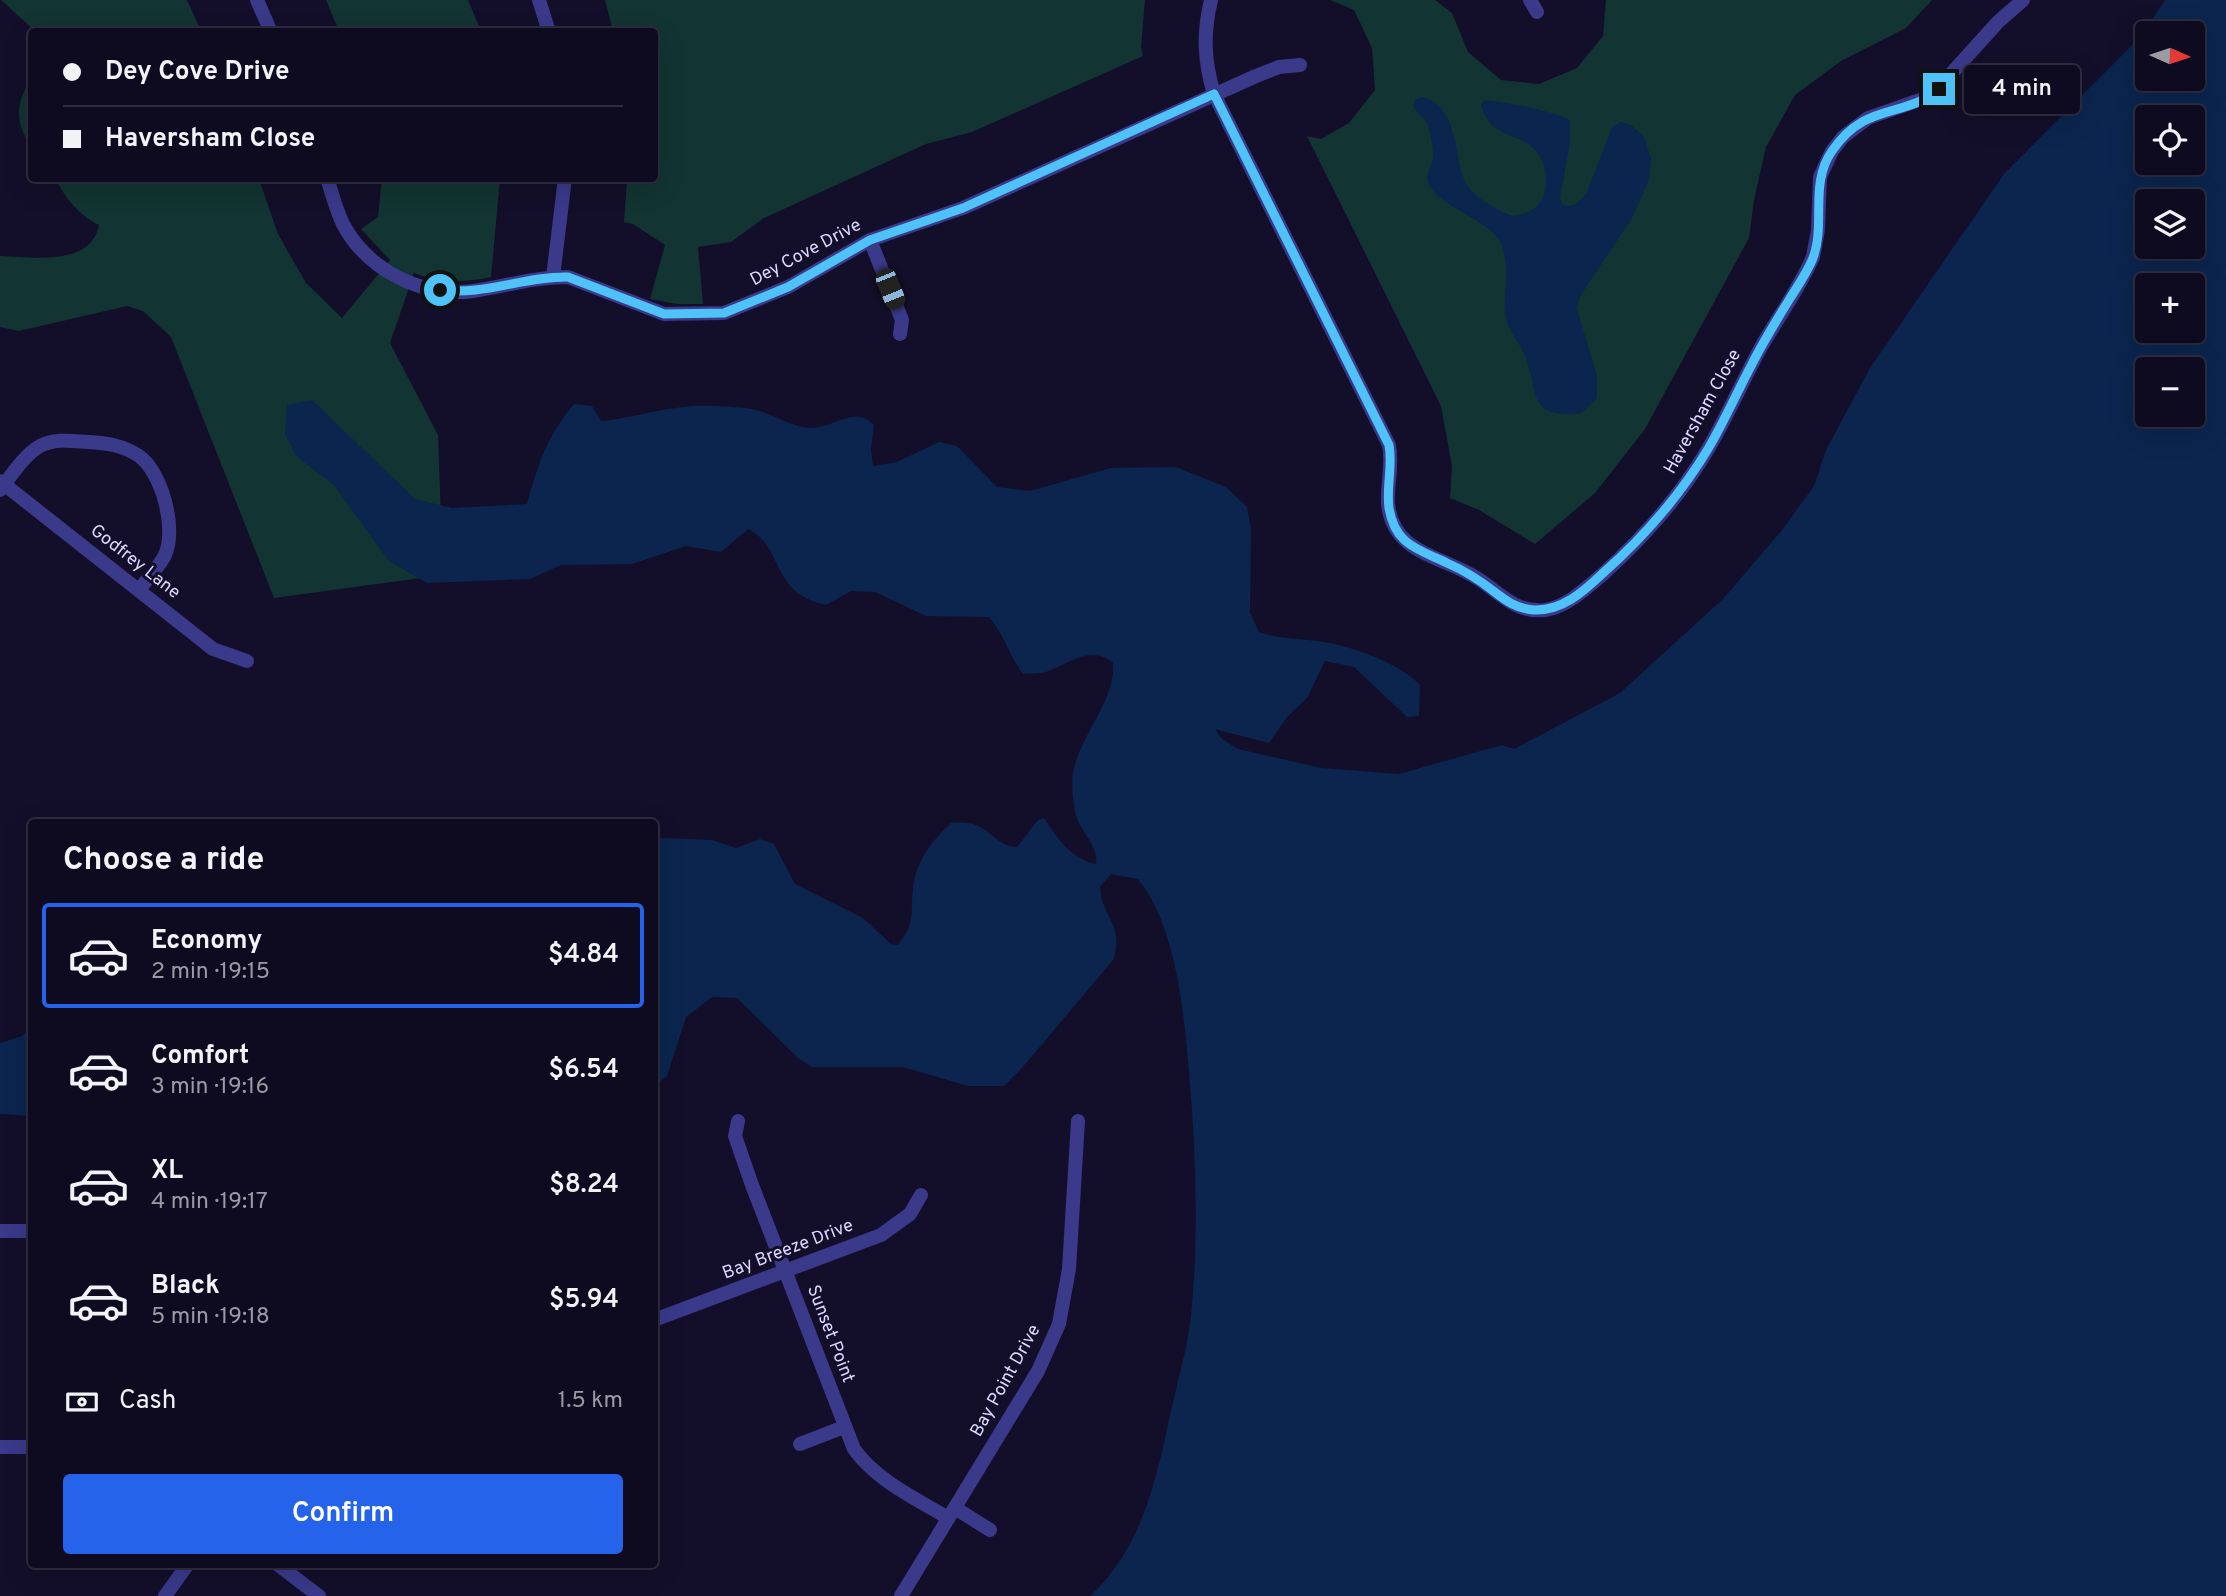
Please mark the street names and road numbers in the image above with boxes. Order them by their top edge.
street label: Dey Cove Drive [746,214,866,292]
street label: Haversham Close [1659,345,1747,479]
street label: Godfrey Lane [85,520,185,604]
street label: Bay Breeze Drive [719,1214,857,1286]
street label: Sunset Point [801,1282,859,1386]
street label: Bay Point Drive [966,1321,1046,1441]

